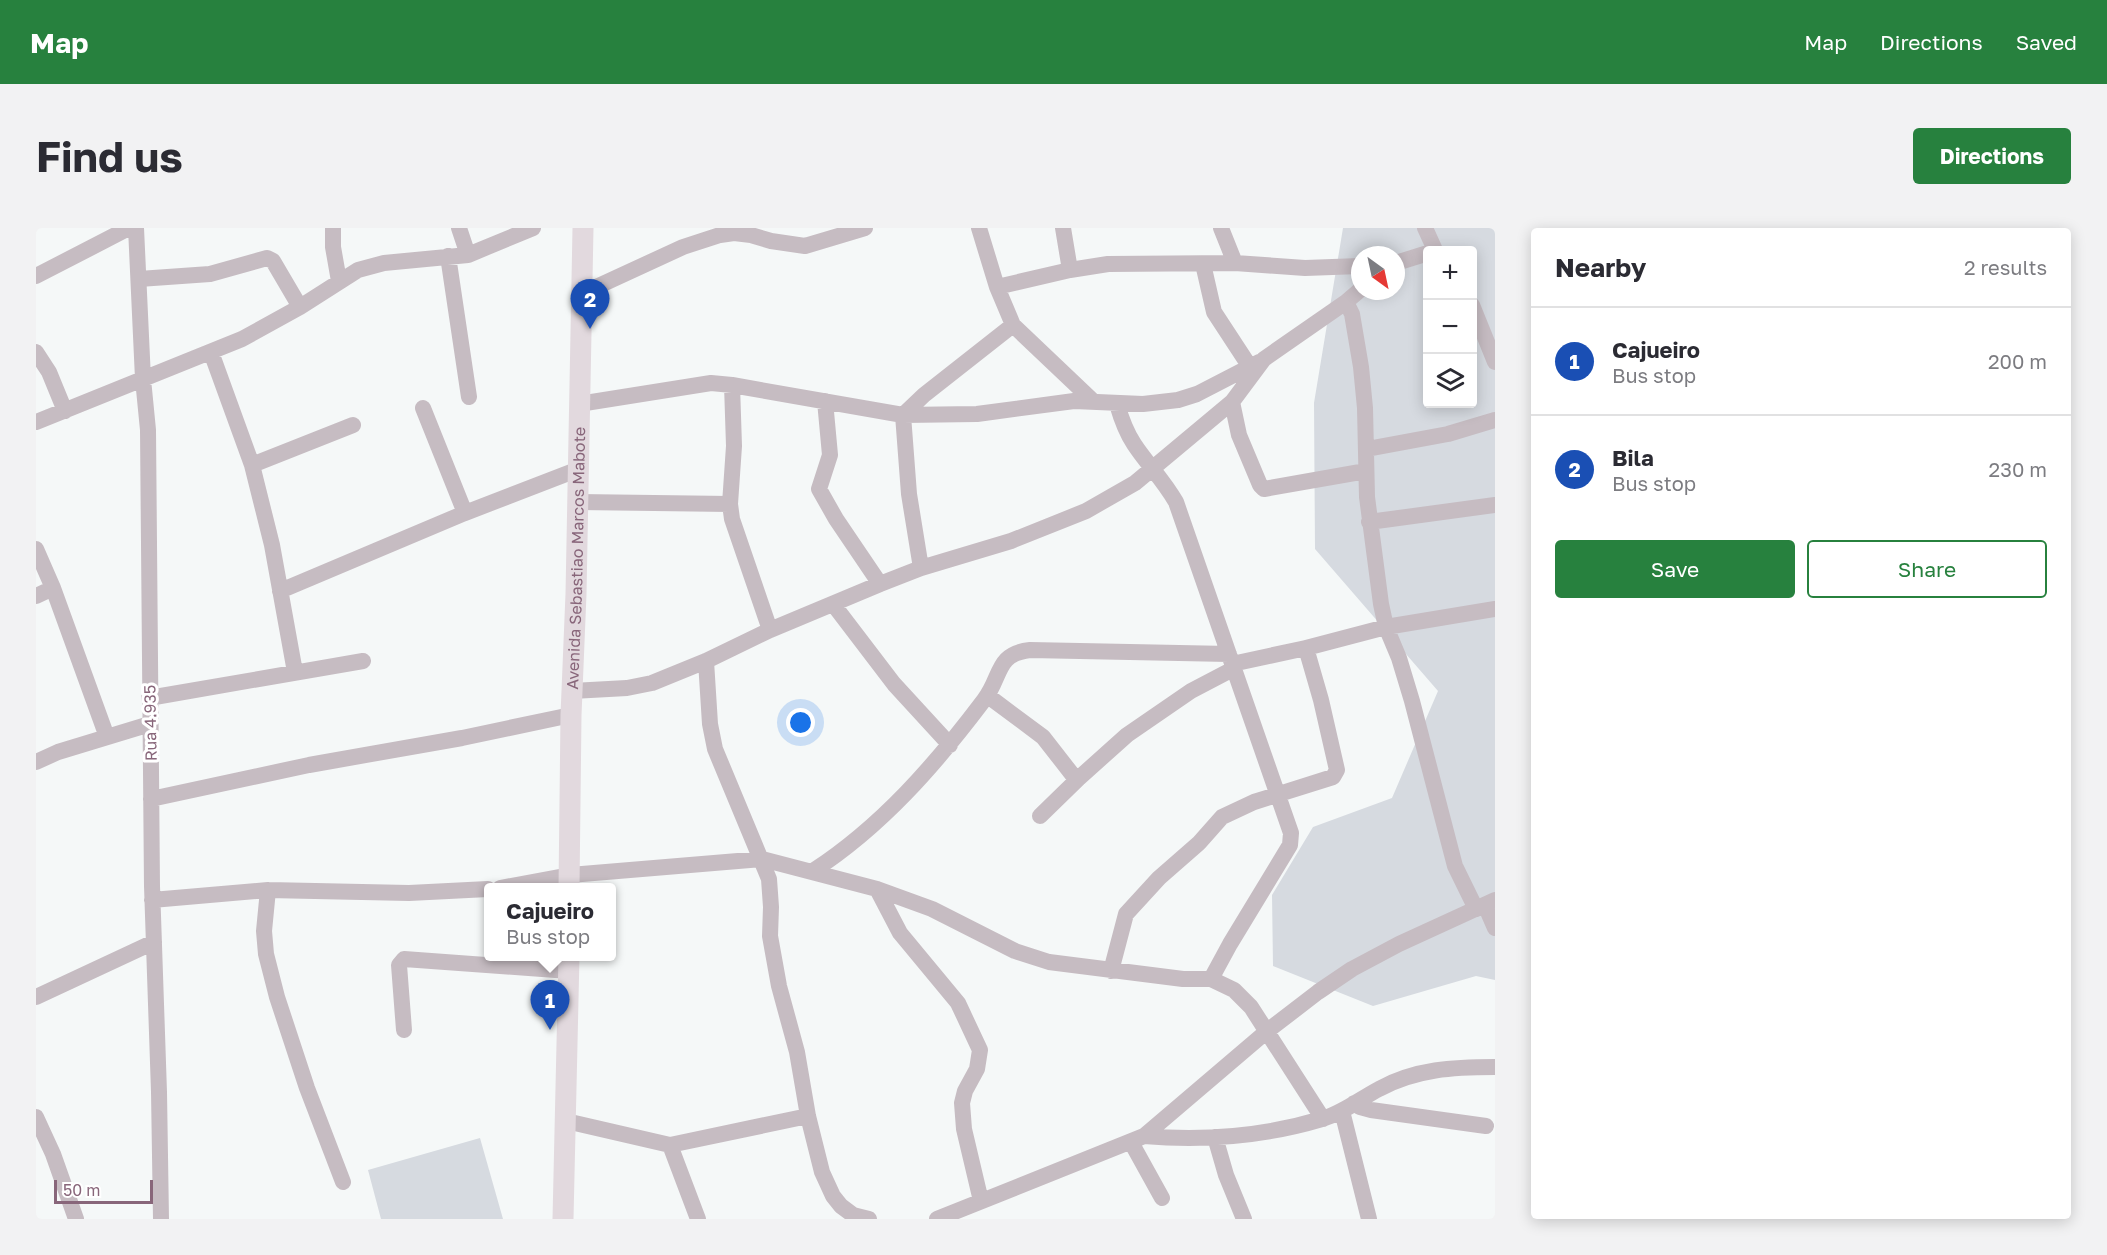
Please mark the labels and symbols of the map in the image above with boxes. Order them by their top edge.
north arrow [1351,246,1405,300]
pin: 2 [570,279,610,329]
street label: Avenida Sebastiao Marcos Mabote [562,427,589,690]
street label: Rua 4.935 [139,685,161,761]
your location [786,708,815,737]
pin: 1 [530,980,570,1030]
scale bar [54,1177,153,1204]

